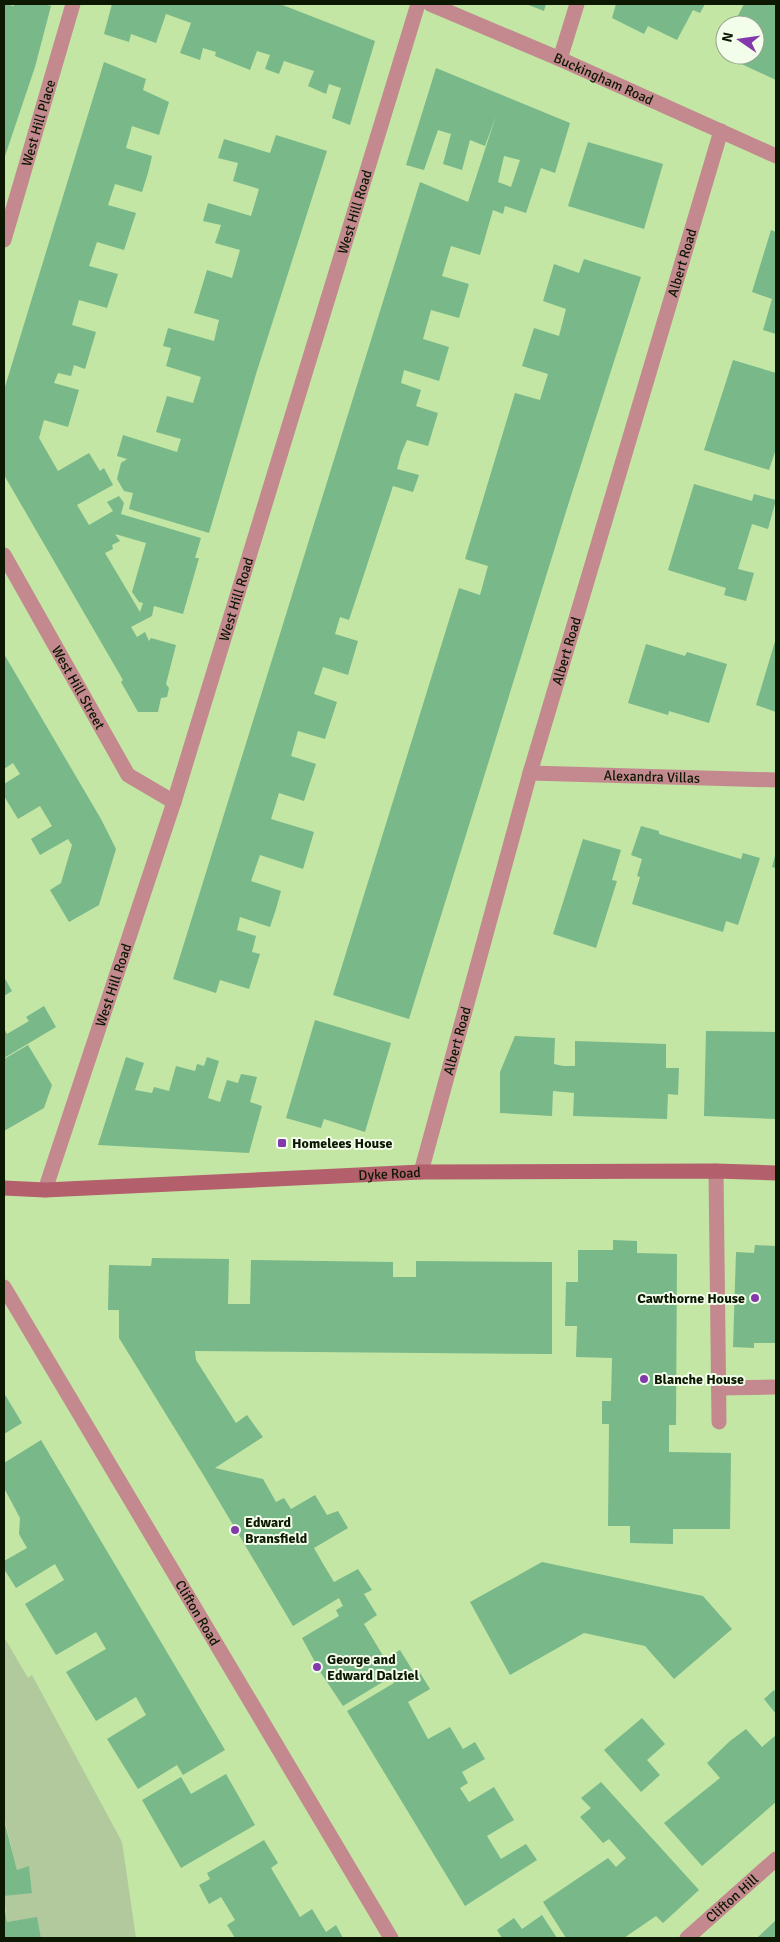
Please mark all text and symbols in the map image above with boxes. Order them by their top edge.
north arrow [715,15,765,65]
text: N [718,31,737,44]
street label: Buckingham Road [551,49,656,108]
street label: West Hill Place [18,78,59,168]
street label: West Hill Road [334,168,375,256]
street label: Albert Road [664,227,700,299]
street label: West Hill Road [215,555,257,643]
street label: Albert Road [548,615,585,687]
street label: West Hill Street [48,643,109,732]
street label: Alexandra Villas [604,767,700,786]
street label: West Hill Road [91,941,135,1029]
street label: Albert Road [439,1005,474,1077]
place label: Homelees House [292,1135,392,1152]
marker: Homelees House [276,1137,288,1149]
street label: Dyke Road [358,1164,421,1183]
place label: Cawthorne House [637,1290,745,1307]
marker: Cawthorne House [749,1292,761,1304]
place label: Blanche House [654,1371,744,1388]
marker: Blanche House [638,1373,650,1385]
place label: Edward Bransfield [245,1514,308,1547]
marker: Edward Bransfield [229,1524,241,1536]
street label: Clifton Road [172,1577,224,1649]
place label: George and Edward Dalziel [327,1651,419,1684]
marker: George and Edward Dalziel [311,1661,323,1673]
street label: Clifton Hill [702,1870,762,1926]

